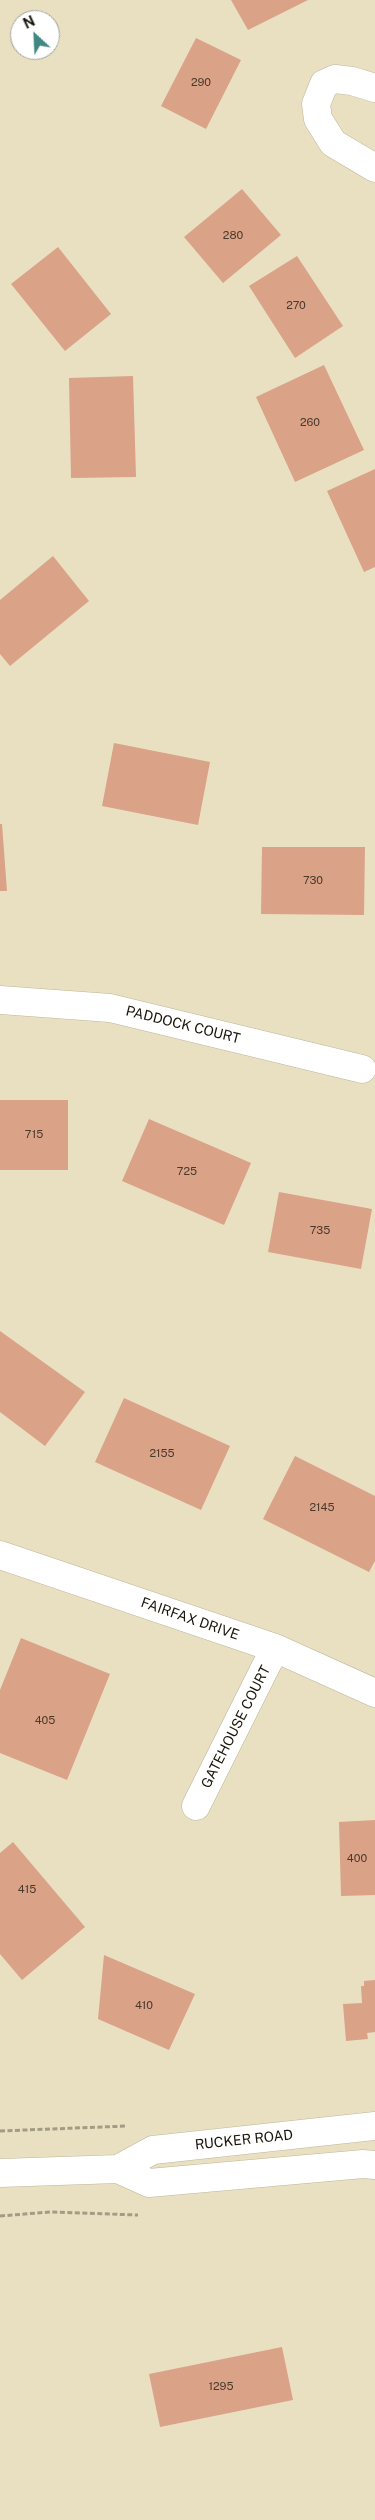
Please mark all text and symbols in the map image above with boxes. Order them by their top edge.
north arrow [10,10,60,60]
text: N [21,13,37,32]
house number: 290 [191,76,211,90]
house number: 280 [223,229,243,243]
house number: 270 [286,299,306,313]
house number: 260 [300,416,320,430]
house number: 730 [303,874,323,888]
street label: PADDOCK COURT [124,1003,242,1047]
house number: 715 [25,1128,43,1142]
house number: 725 [177,1165,197,1179]
house number: 735 [310,1224,330,1238]
house number: 2155 [149,1447,175,1461]
house number: 2145 [310,1501,334,1515]
street label: FAIRFAX DRIVE [139,1594,241,1644]
street label: GATEHOUSE COURT [198,1663,274,1791]
house number: 405 [35,1714,55,1728]
house number: 400 [347,1852,367,1866]
house number: 415 [18,1883,36,1897]
house number: 410 [135,1999,153,2013]
street label: RUCKER ROAD [194,2126,294,2154]
house number: 1295 [209,2380,233,2394]

